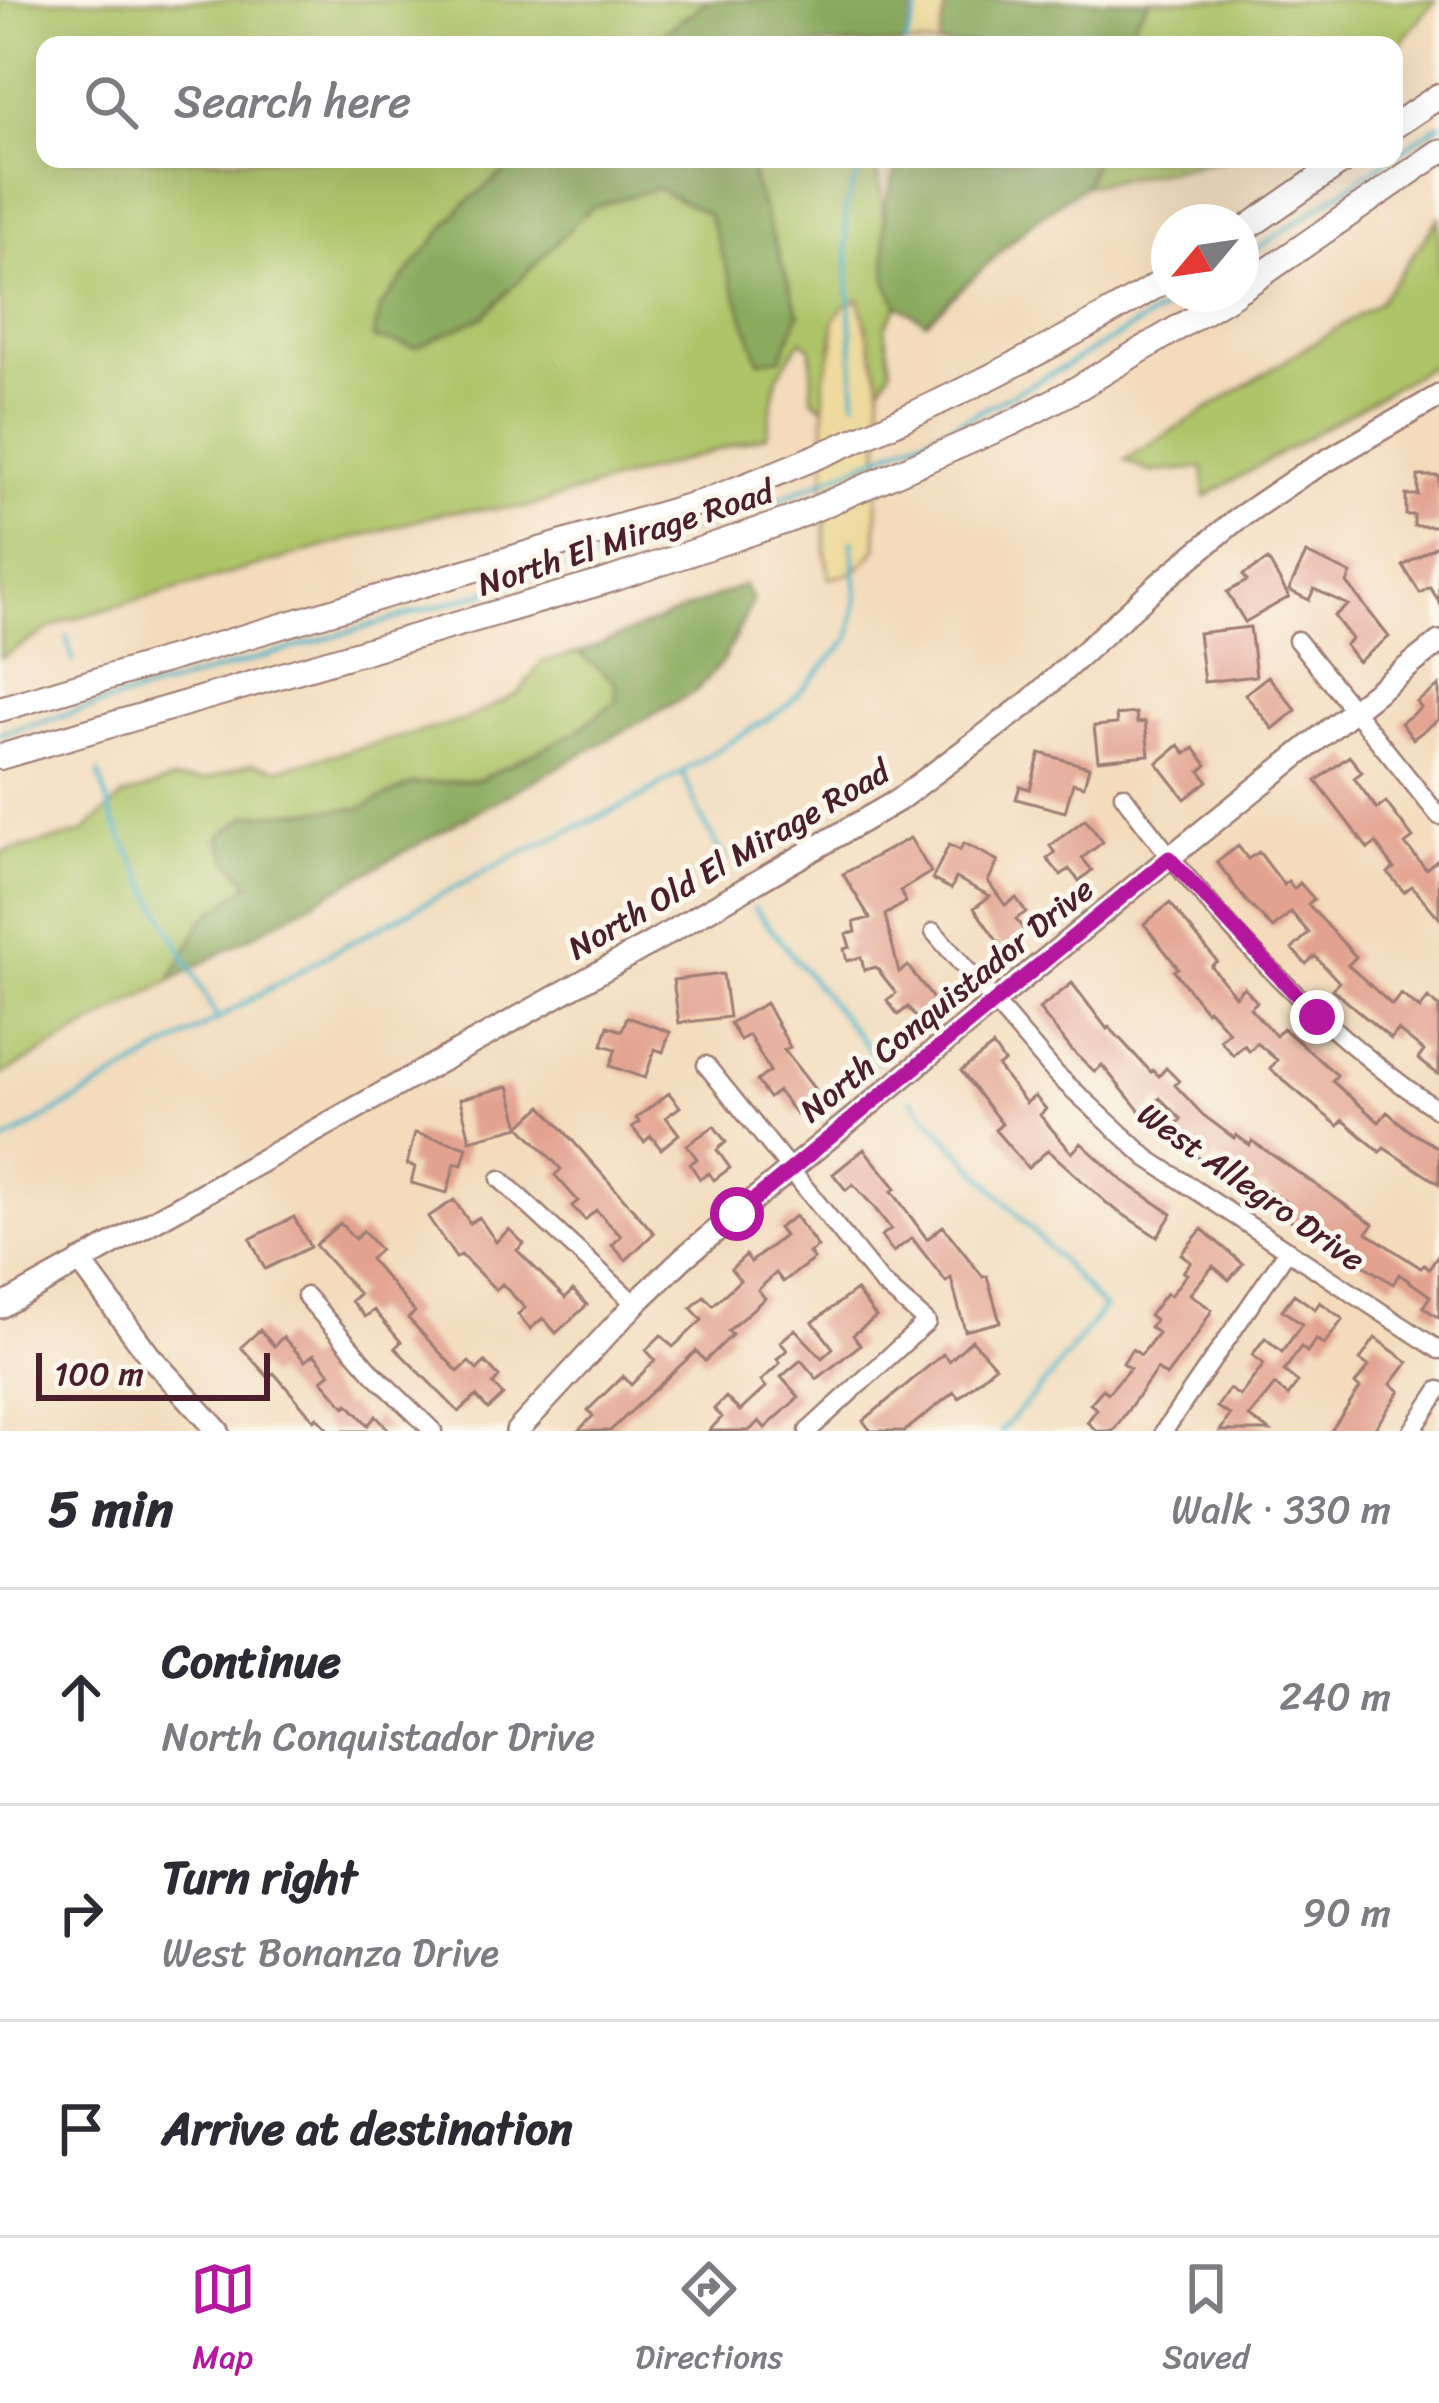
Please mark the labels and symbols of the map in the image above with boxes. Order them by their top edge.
north arrow [1151,204,1259,312]
street label: North El Mirage Road [470,462,783,613]
street label: North Old El Mirage Road [556,742,903,976]
street label: North Conquistador Drive [786,862,1107,1138]
route end [1290,990,1344,1044]
street label: West Allegro Drive [1125,1086,1378,1288]
route start [710,1187,764,1241]
scale bar [36,1347,270,1400]

